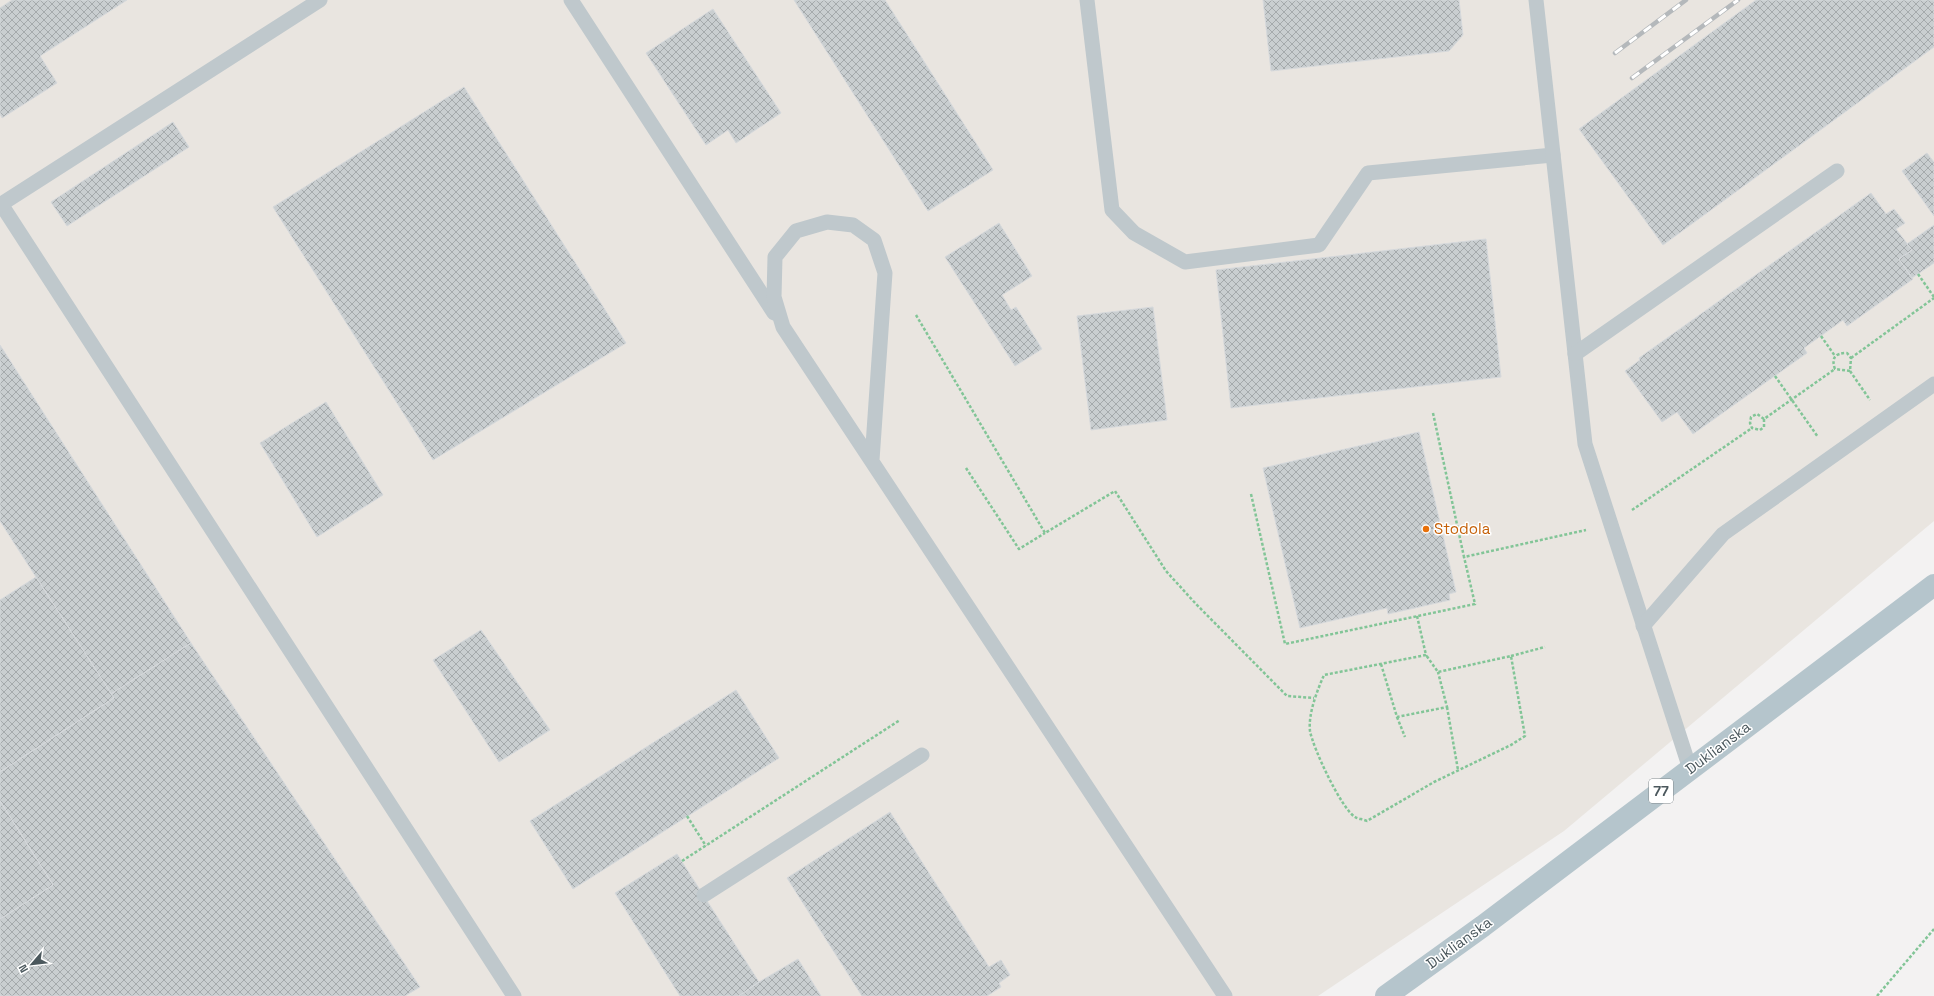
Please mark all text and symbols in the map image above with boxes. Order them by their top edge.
place label: Stodola [1434,519,1491,538]
marker: Stodola [1421,524,1431,534]
street label: Duklianska [1681,717,1754,778]
road number: 77 [1649,779,1673,803]
street label: Duklianska [1422,912,1496,973]
north arrow [12,944,52,984]
text: N [15,962,31,975]

